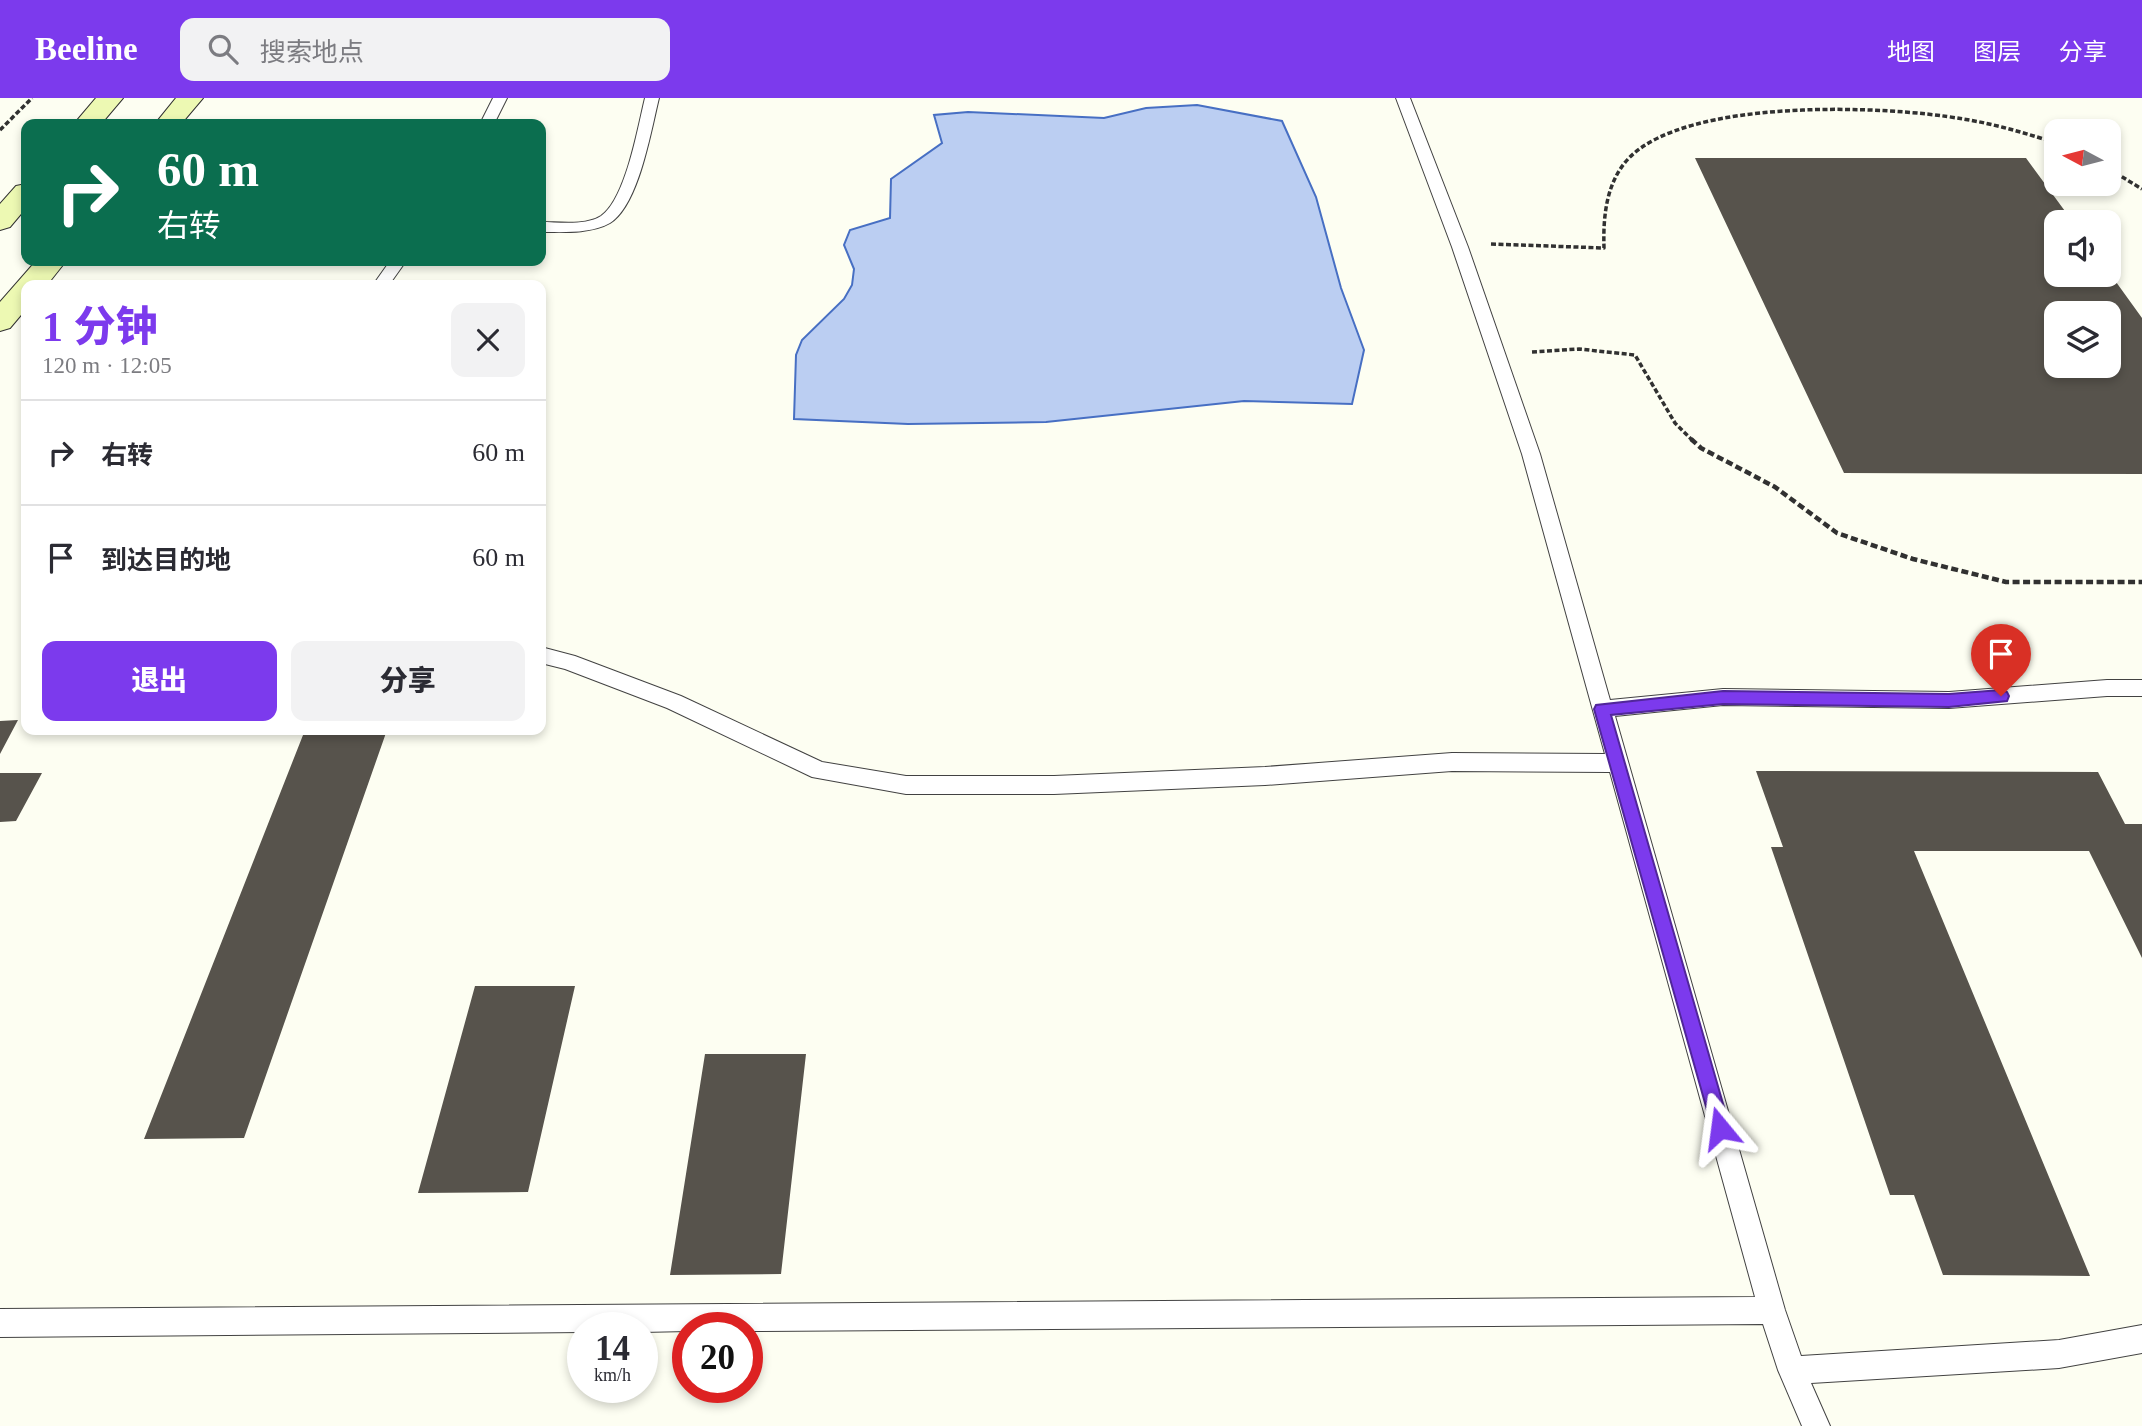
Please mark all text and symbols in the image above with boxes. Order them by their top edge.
search box [180,18,670,81]
icon: search [204,30,242,68]
text: Beeline [35,31,138,67]
text: 搜索地点 [260,38,364,67]
text: 地图 [1887,39,1935,65]
text: 图层 [1973,39,2021,65]
text: 分享 [2059,39,2107,65]
north arrow [2044,119,2121,196]
map controls [2044,119,2121,378]
text: 60 m [157,142,259,197]
icon: right [42,147,133,238]
text: 右转 [157,208,221,244]
button: sound [2044,210,2121,287]
button: layers [2044,301,2121,378]
button: close [451,303,525,377]
text: 1 分钟 [42,304,158,350]
text: 120 m · 12:05 [42,353,172,378]
icon: right [42,434,80,472]
text: 60 m [472,438,525,467]
text: 右转 [101,441,153,470]
icon: arrive [42,539,80,577]
text: 60 m [472,543,525,572]
text: 到达目的地 [101,546,231,575]
pin [1971,624,2031,696]
icon: arrive [1982,635,2020,673]
button: 退出 [42,641,277,721]
button: 分享 [291,641,525,721]
position arrow [1683,1091,1757,1165]
speed limit sign: 20 [672,1312,763,1403]
text: 14 [595,1329,630,1368]
text: km/h [594,1365,631,1385]

